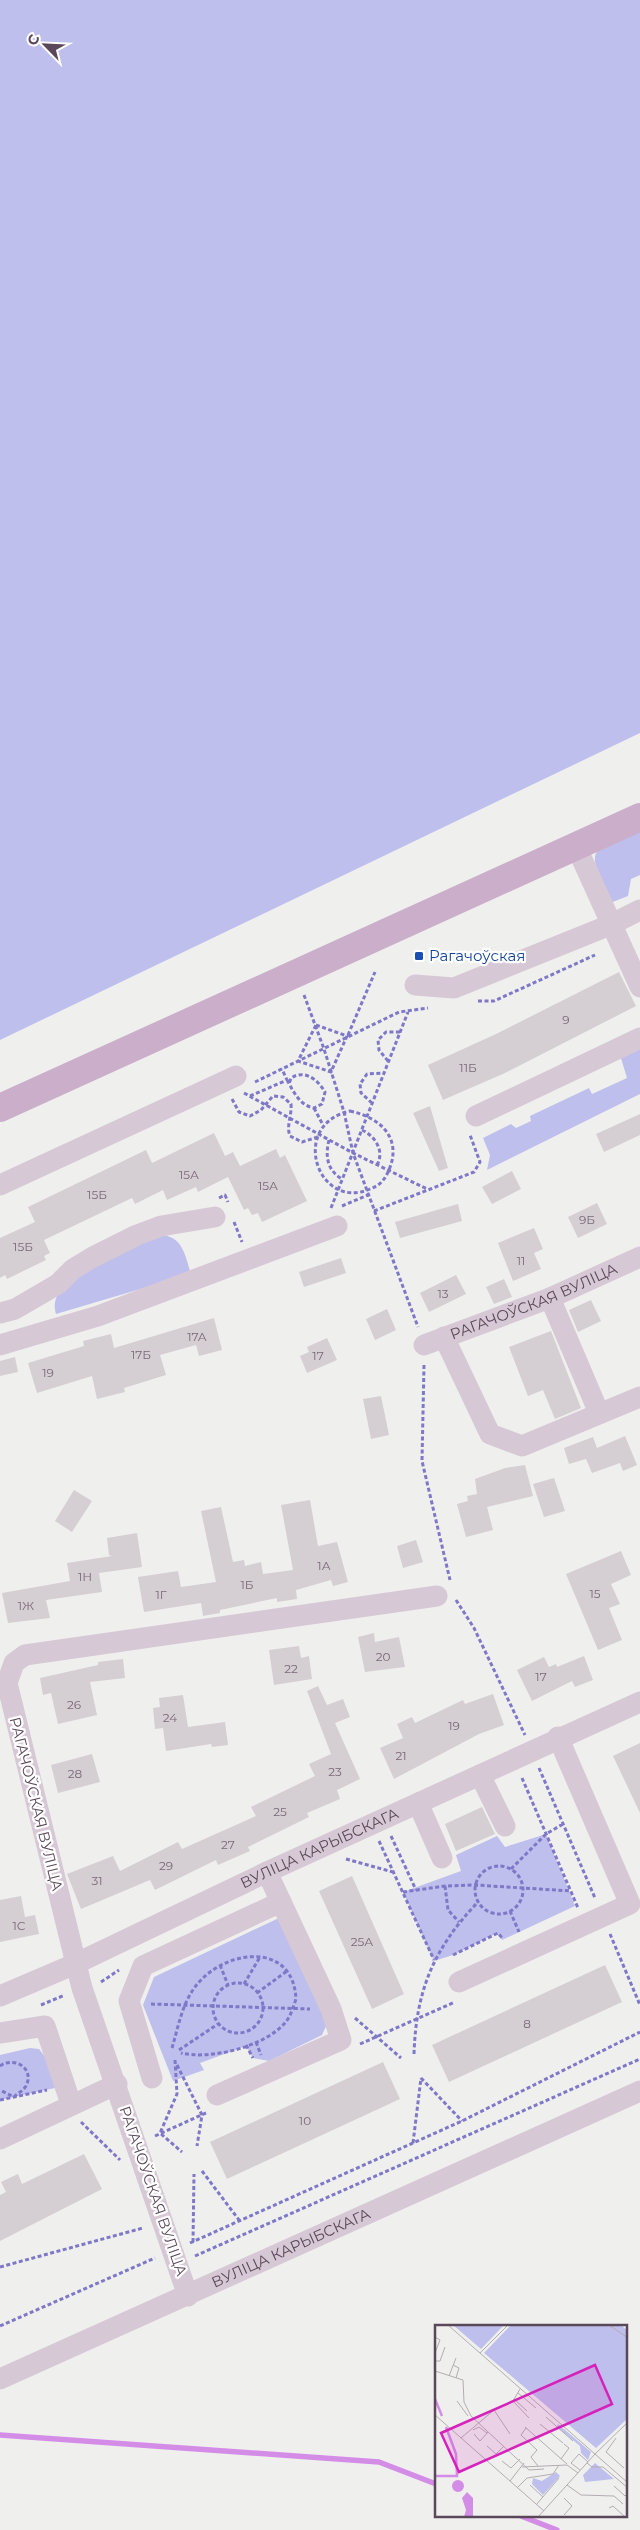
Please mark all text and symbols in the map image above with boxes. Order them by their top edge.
north arrow [20,20,70,70]
text: С [23,31,43,48]
place label: Рагачоўская [429,946,525,965]
marker: Рагачоўская [413,950,425,962]
house number: 9 [562,1012,570,1027]
house number: 11Б [459,1060,477,1075]
house number: 15А [179,1167,199,1182]
house number: 15А [258,1178,278,1193]
house number: 15Б [87,1187,107,1202]
house number: 9Б [579,1212,595,1227]
house number: 15Б [13,1239,33,1254]
house number: 11 [517,1253,525,1268]
street label: РАГАЧОЎСКАЯ ВУЛІЦА [447,1259,620,1343]
house number: 13 [437,1286,449,1301]
house number: 17А [187,1329,207,1344]
house number: 17Б [131,1347,151,1362]
house number: 17 [312,1348,324,1363]
house number: 19 [42,1365,54,1380]
house number: 1А [317,1558,331,1573]
house number: 1Н [78,1569,92,1584]
house number: 1Б [240,1577,254,1592]
house number: 15 [589,1586,601,1601]
house number: 1Г [155,1587,167,1602]
house number: 1Ж [18,1598,34,1613]
house number: 20 [376,1649,390,1664]
house number: 22 [284,1661,298,1676]
house number: 17 [535,1669,547,1684]
house number: 26 [67,1697,81,1712]
house number: 24 [163,1710,177,1725]
street label: РАГАЧОЎСКАЯ ВУЛІЦА [6,1715,67,1893]
house number: 19 [448,1718,460,1733]
house number: 21 [395,1748,407,1763]
house number: 23 [328,1764,342,1779]
house number: 28 [68,1766,83,1781]
street label: ВУЛІЦА КАРЫБСКАГА [237,1803,401,1892]
house number: 25 [273,1804,287,1819]
house number: 27 [221,1837,235,1852]
house number: 29 [159,1858,173,1873]
house number: 31 [91,1873,103,1888]
house number: 1С [13,1918,26,1933]
house number: 25А [351,1934,373,1949]
house number: 8 [523,2016,531,2031]
street label: РАГАЧОЎСКАЯ ВУЛІЦА [115,2103,192,2278]
house number: 10 [299,2113,311,2128]
street label: ВУЛІЦА КАРЫБСКАГА [208,2204,373,2292]
inset map [435,2325,628,2518]

